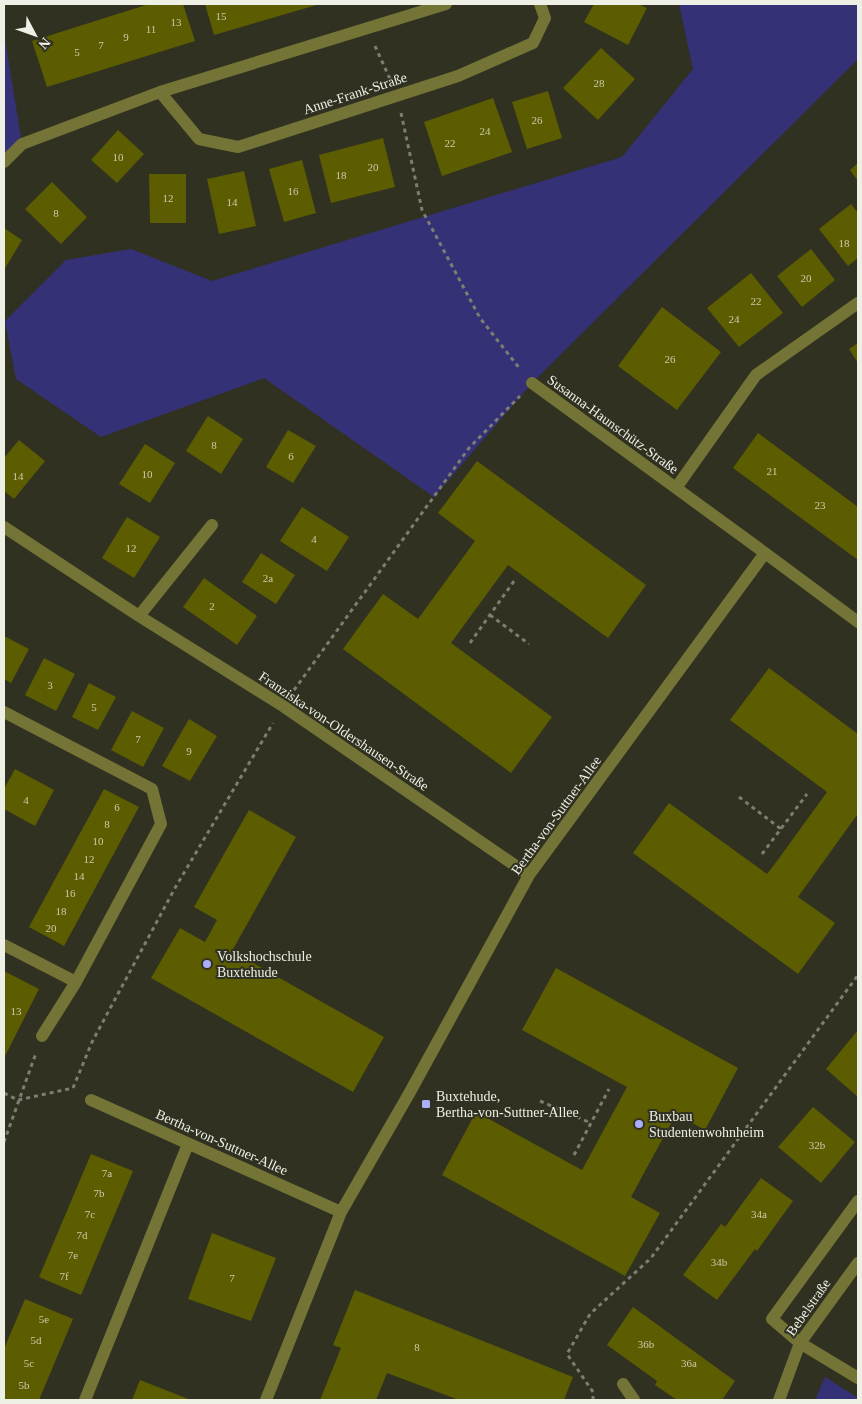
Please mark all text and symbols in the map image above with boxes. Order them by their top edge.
north arrow [10,10,60,60]
house number: 15 [216,10,227,22]
house number: 13 [171,16,182,28]
house number: 11 [146,23,156,35]
house number: 9 [123,31,129,43]
text: N [35,34,53,52]
house number: 7 [98,39,104,51]
house number: 5 [74,46,80,58]
street label: Anne-Frank-Straße [301,70,409,117]
house number: 28 [594,77,605,89]
house number: 26 [532,114,543,126]
house number: 24 [480,125,491,137]
house number: 22 [445,137,456,149]
house number: 10 [113,151,124,163]
house number: 20 [368,161,379,173]
house number: 18 [336,169,347,181]
house number: 16 [288,185,299,197]
house number: 12 [163,192,174,204]
house number: 14 [227,196,238,208]
house number: 8 [53,207,59,219]
house number: 18 [839,237,850,249]
house number: 20 [801,272,812,284]
house number: 22 [751,295,762,307]
house number: 24 [729,313,740,325]
house number: 26 [665,353,676,365]
street label: Susanna-Haunschütz-Straße [544,372,681,477]
house number: 8 [211,439,217,451]
house number: 6 [288,450,294,462]
house number: 21 [767,465,778,477]
house number: 10 [142,468,153,480]
house number: 14 [13,470,24,482]
house number: 23 [815,499,826,511]
house number: 4 [311,533,317,545]
house number: 12 [126,542,137,554]
house number: 2a [263,572,273,584]
house number: 2 [209,600,215,612]
street label: Franziska-von-Oldershausen-Straße [256,669,431,794]
house number: 3 [47,679,53,691]
house number: 5 [91,701,97,713]
house number: 7 [135,733,141,745]
house number: 9 [186,745,192,757]
street label: Bertha-von-Suttner-Allee [508,753,604,877]
house number: 4 [23,794,29,806]
house number: 6 [114,801,120,813]
house number: 8 [104,818,110,830]
house number: 10 [93,835,104,847]
house number: 12 [84,853,95,865]
house number: 14 [74,870,85,882]
house number: 16 [65,887,76,899]
house number: 18 [56,905,67,917]
house number: 20 [46,922,57,934]
place label: Volkshochschule Buxtehude [217,949,312,980]
marker: Volkshochschule Buxtehude [201,958,213,970]
house number: 13 [11,1005,22,1017]
place label: Buxtehude, Bertha-von-Suttner-Allee [436,1089,579,1120]
marker: Buxtehude, Bertha-von-Suttner-Allee [420,1098,432,1110]
street label: Bertha-von-Suttner-Allee [154,1107,290,1178]
place label: Buxbau Studentenwohnheim [649,1109,764,1140]
marker: Buxbau Studentenwohnheim [633,1118,645,1130]
house number: 32b [809,1139,826,1151]
house number: 7a [102,1167,112,1179]
house number: 7b [94,1187,105,1199]
house number: 7c [85,1208,95,1220]
house number: 34a [751,1208,767,1220]
house number: 7d [77,1229,88,1241]
house number: 7e [68,1249,78,1261]
house number: 34b [711,1256,728,1268]
house number: 7f [59,1270,69,1282]
house number: 7 [229,1272,235,1284]
street label: Bebelstraße [783,1276,834,1339]
house number: 5e [39,1313,49,1325]
house number: 5d [31,1334,42,1346]
house number: 36b [638,1338,655,1350]
house number: 8 [414,1341,420,1353]
house number: 5c [24,1357,34,1369]
house number: 36a [681,1357,697,1369]
house number: 5b [19,1379,30,1391]

